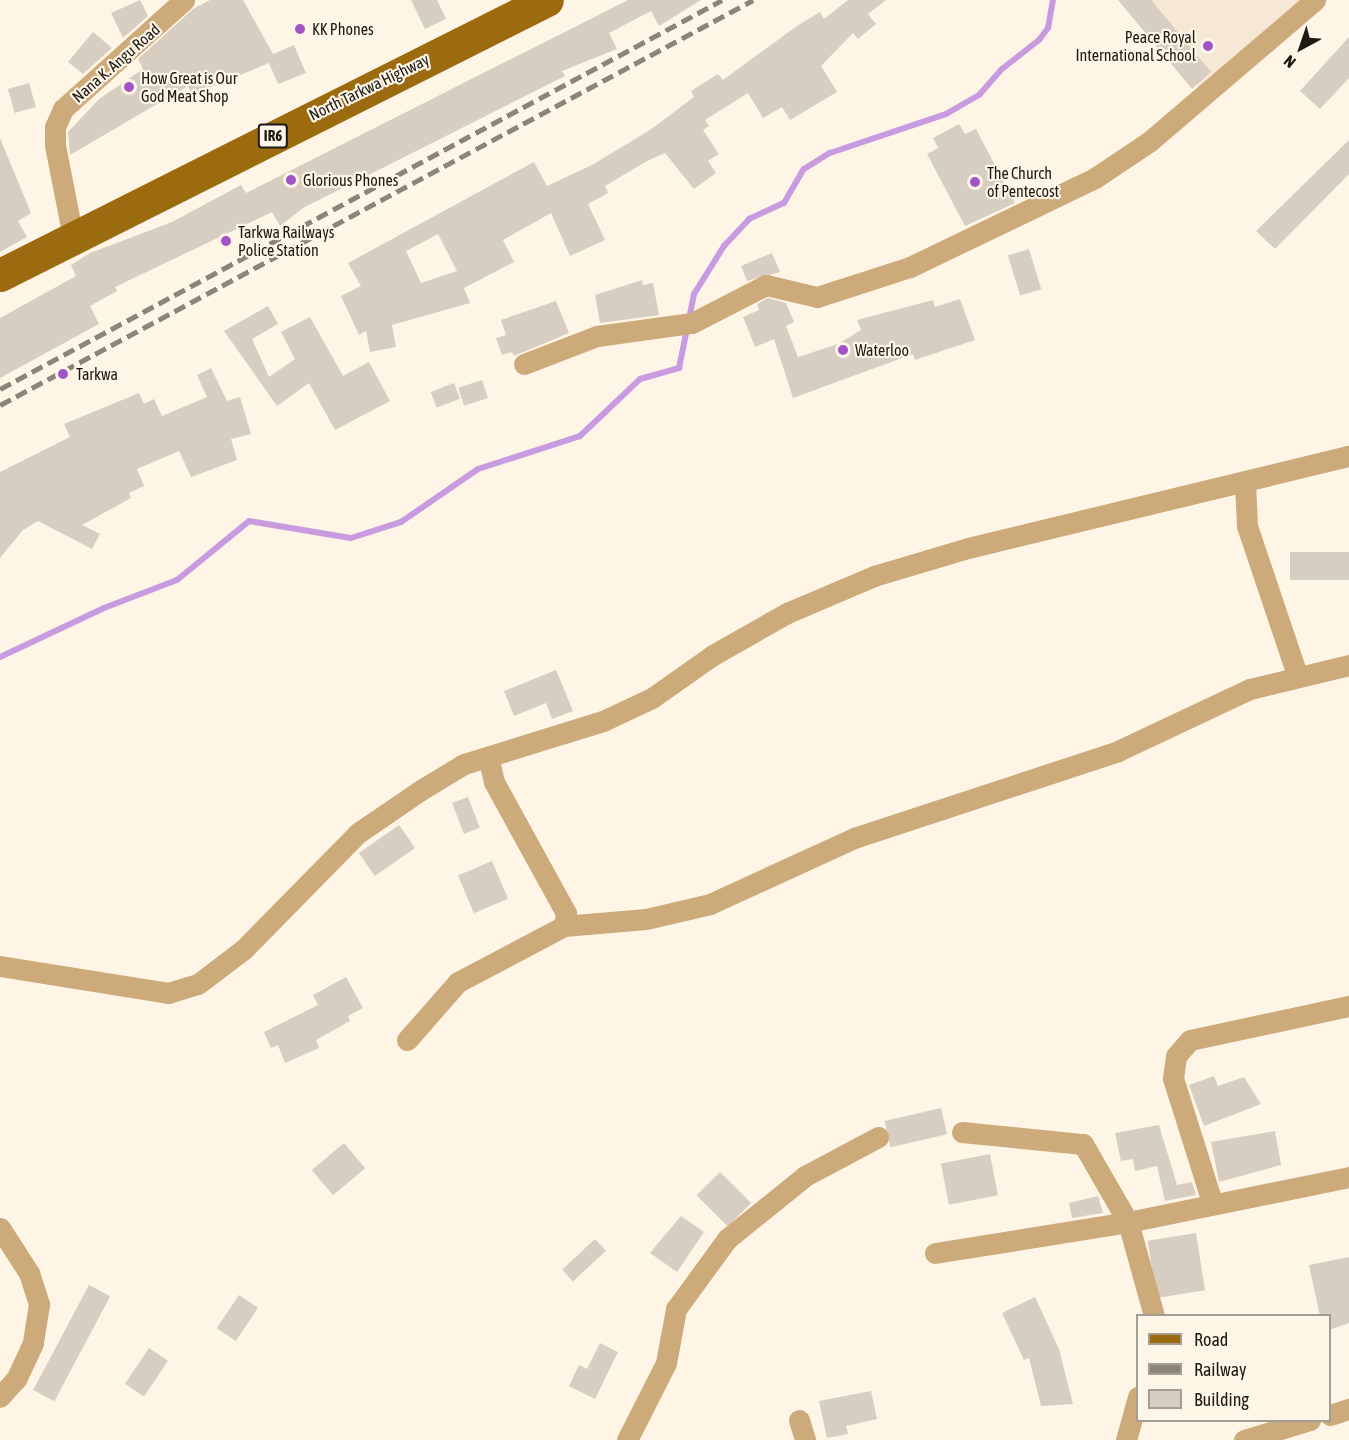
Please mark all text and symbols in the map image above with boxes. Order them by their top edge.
north arrow [1271,18,1331,78]
place label: KK Phones [312,19,374,39]
street label: Nana K. Angu Road [68,20,164,106]
marker: KK Phones [293,22,307,36]
place label: Peace Royal International School [1075,27,1196,65]
marker: Peace Royal International School [1201,39,1215,53]
street label: North Tarkwa Highway [306,50,432,124]
text: N [1280,52,1299,72]
place label: How Great is Our God Meat Shop [141,68,237,106]
marker: How Great is Our God Meat Shop [122,80,136,94]
road number: IR6 [256,124,290,148]
place label: The Church of Pentecost [987,163,1059,201]
place label: Glorious Phones [303,170,398,190]
marker: Glorious Phones [284,173,298,187]
marker: The Church of Pentecost [968,175,982,189]
place label: Tarkwa Railways Police Station [238,222,334,260]
marker: Tarkwa Railways Police Station [219,234,233,248]
place label: Waterloo [855,340,909,360]
marker: Waterloo [836,343,850,357]
place label: Tarkwa [76,364,118,384]
marker: Tarkwa [54,365,72,383]
legend [1136,1314,1331,1422]
text: Road [1194,1329,1228,1350]
text: Railway [1194,1359,1246,1380]
text: Building [1194,1389,1249,1410]

